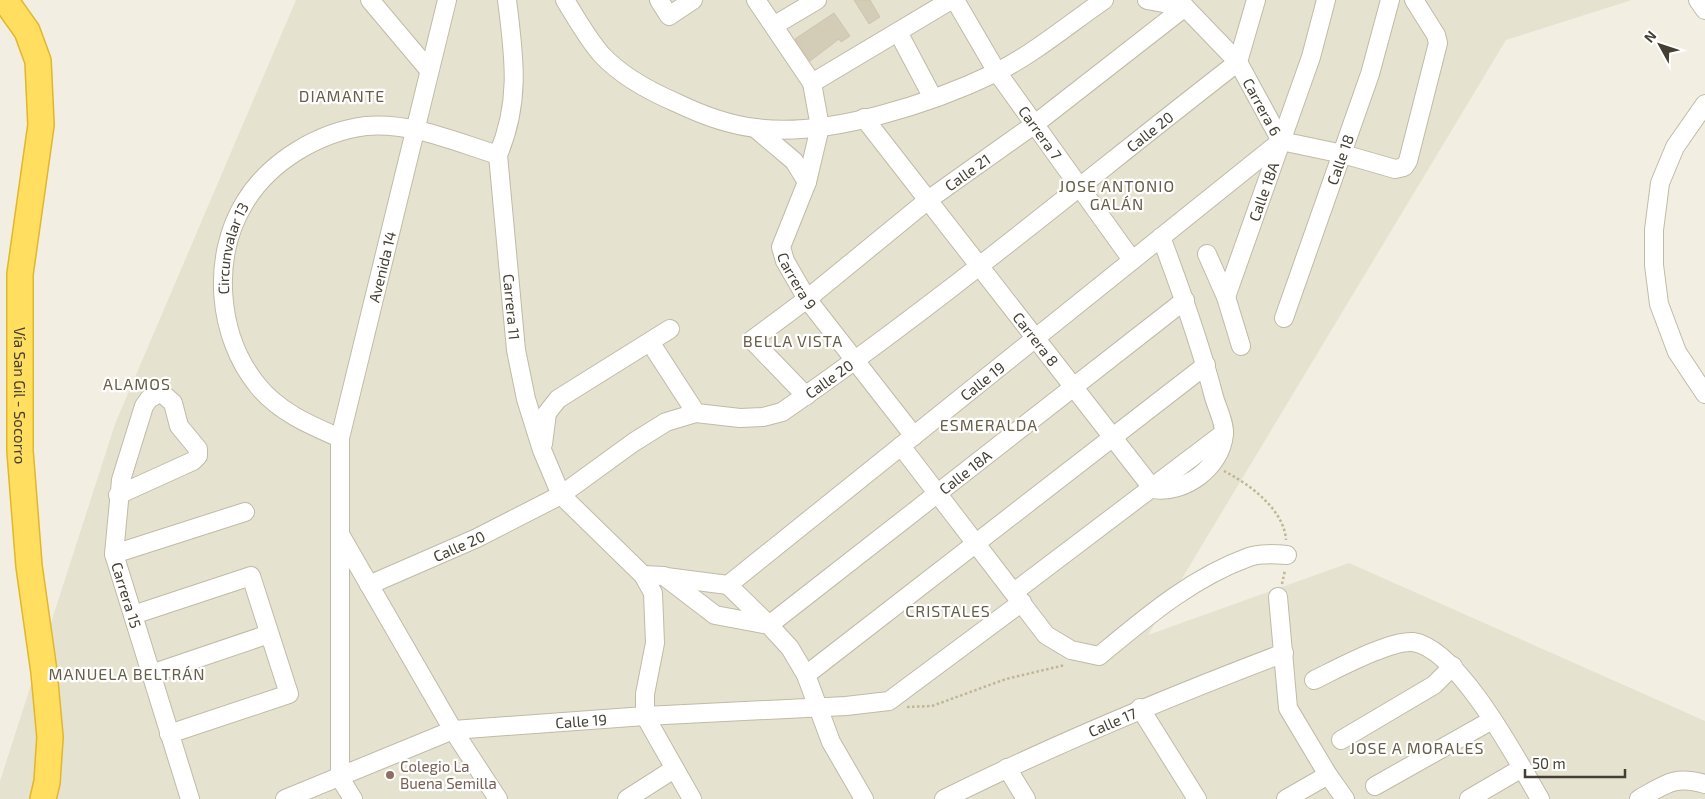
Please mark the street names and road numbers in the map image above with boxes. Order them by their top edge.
street label: Carrera 6 [1239,75,1285,139]
street label: Carrera 7 [1015,102,1066,163]
street label: Calle 20 [1123,107,1177,155]
street label: Calle 18 [1323,132,1357,187]
street label: Calle 21 [941,150,994,194]
street label: Calle 18A [1245,159,1282,223]
street label: Circunvalar 13 [214,199,252,295]
street label: Avenida 14 [364,229,399,304]
street label: Carrera 9 [774,250,821,313]
street label: Carrera 11 [500,273,524,341]
street label: Carrera 8 [1009,308,1063,369]
street label: Vía San Gil - Socorro [11,327,30,465]
street label: Calle 20 [802,356,857,402]
street label: Calle 19 [956,358,1008,404]
street label: Calle 18A [935,445,995,498]
street label: Calle 20 [430,527,488,565]
street label: Carrera 15 [108,560,145,630]
street label: Calle 17 [1085,704,1139,740]
street label: Calle 19 [555,710,608,732]

